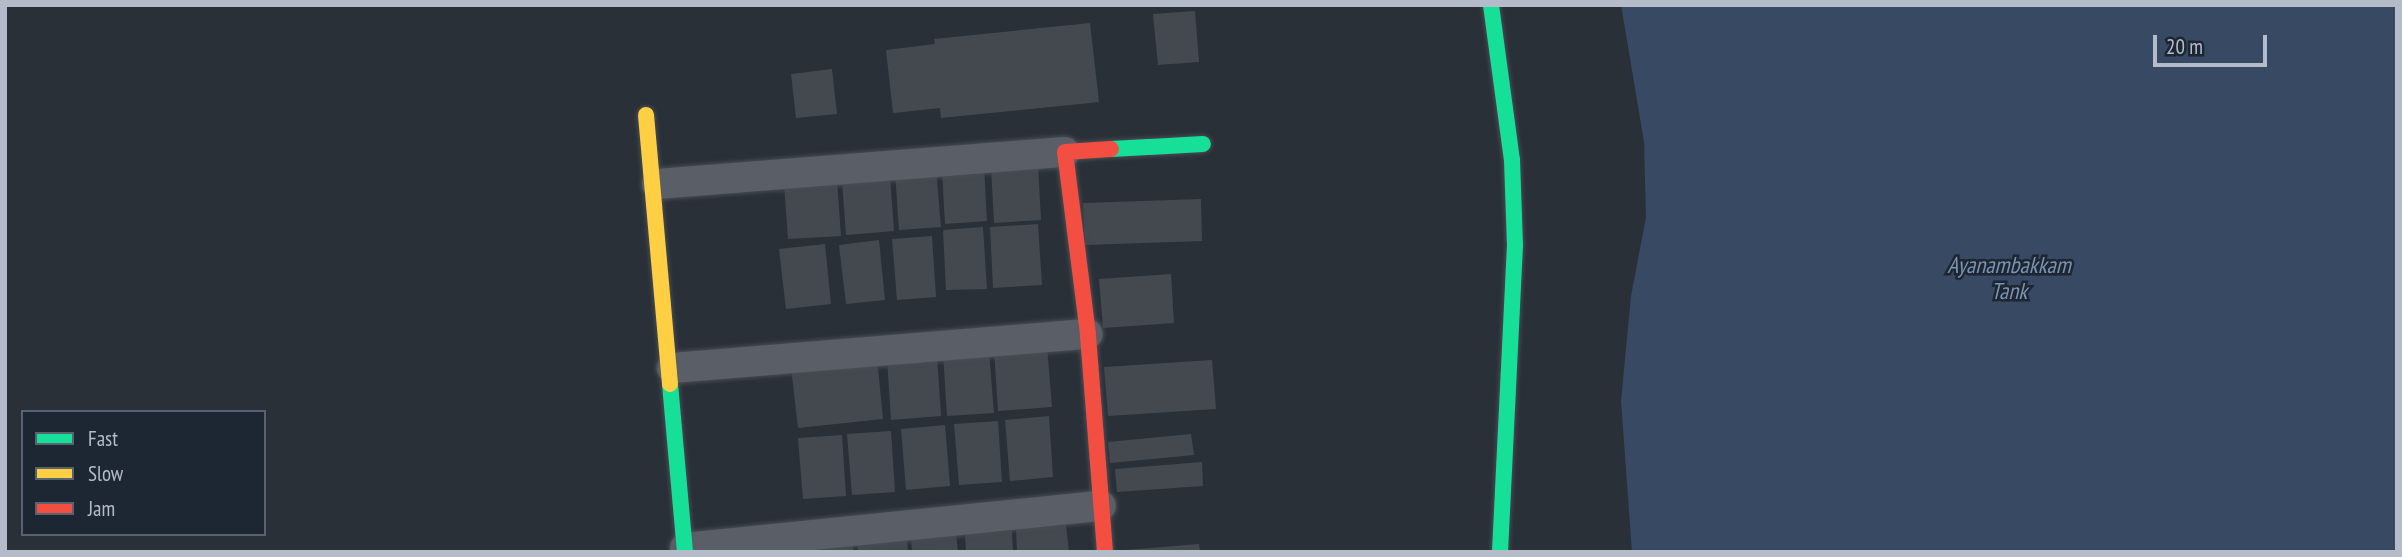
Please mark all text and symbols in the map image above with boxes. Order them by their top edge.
scale bar [2157,21,2271,65]
text: 20 m [2166,33,2203,60]
water label: Ayanambakkam Tank [1947,251,2071,305]
legend [21,410,266,536]
text: Fast [88,425,118,452]
text: Slow [88,460,123,487]
text: Jam [88,495,115,522]

